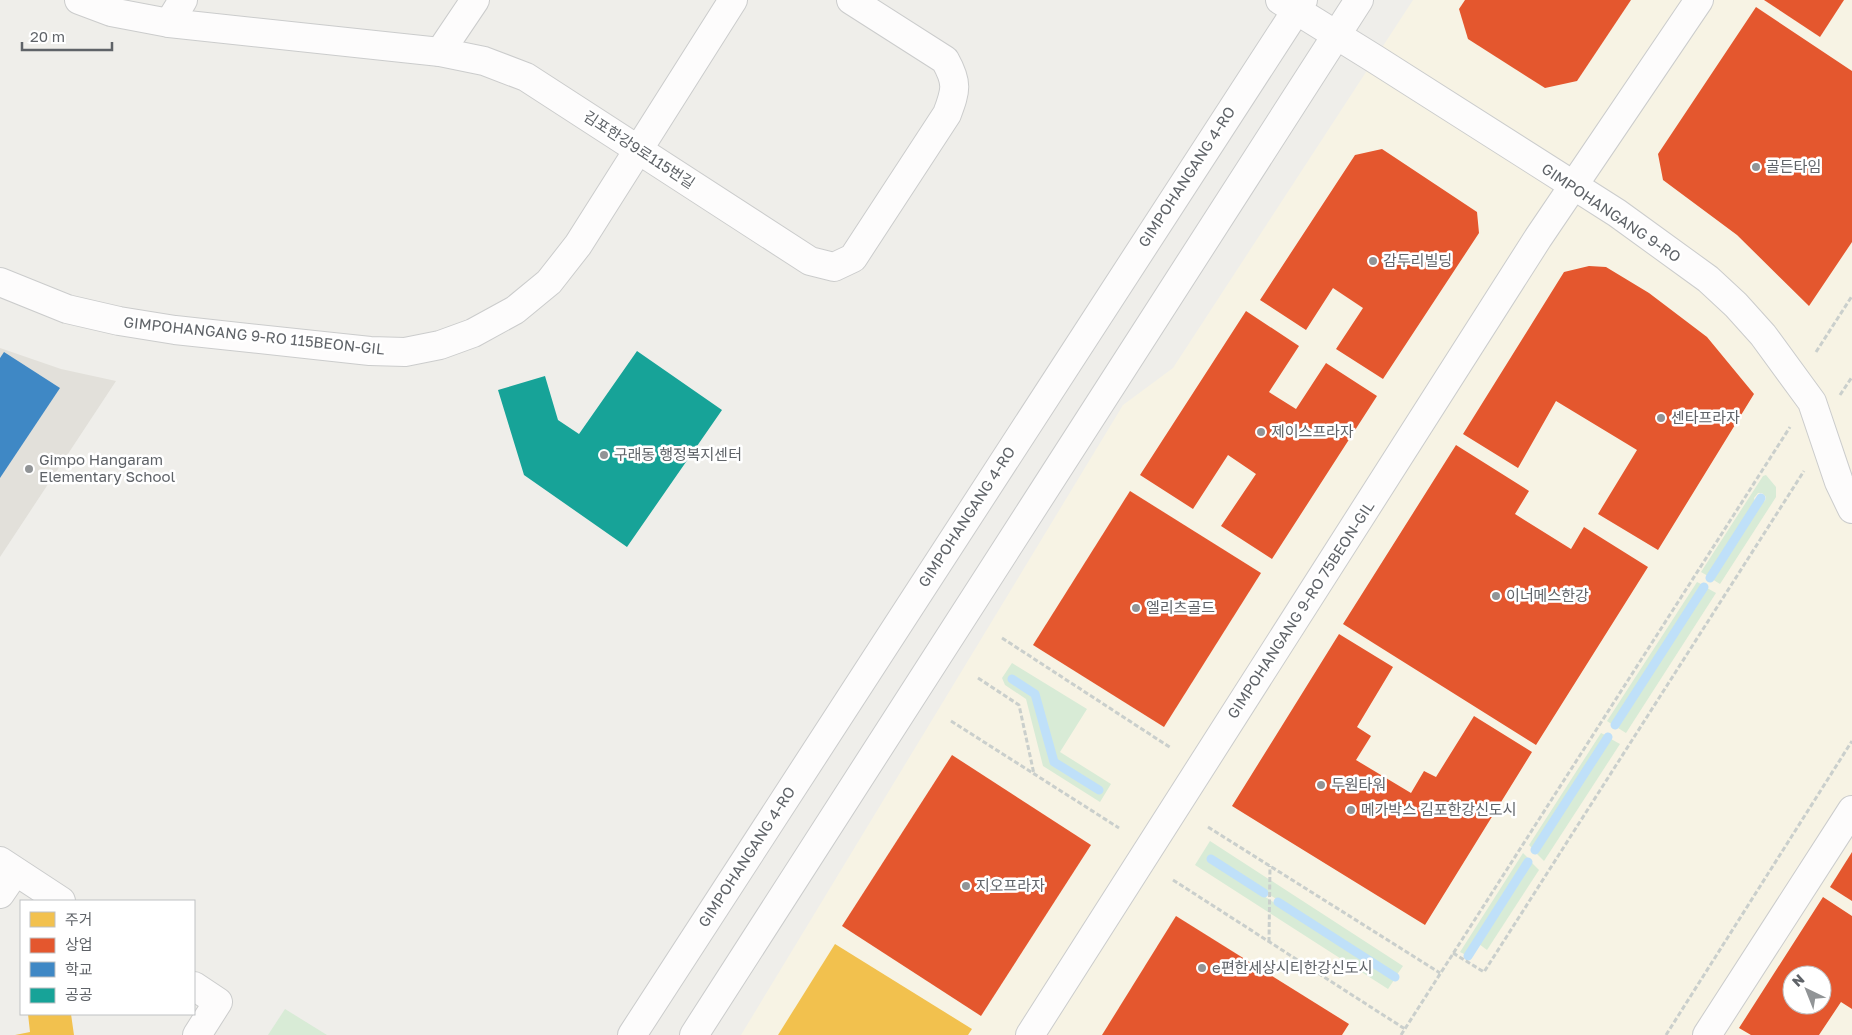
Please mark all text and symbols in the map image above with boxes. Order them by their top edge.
scale bar [22,20,112,52]
text: 20 m [30,27,65,45]
street label: GIMPOHANGANG 4-RO [1134,103,1238,250]
street label: 김포한강9로115번길 [581,107,699,192]
place label: 골든타임 [1766,157,1821,175]
street label: GIMPOHANGANG 9-RO [1539,159,1685,266]
marker: 골든타임 [1750,161,1762,173]
place label: 감두리빌딩 [1383,251,1452,269]
marker: 감두리빌딩 [1367,255,1379,267]
street label: GIMPOHANGANG 9-RO 115BEON-GIL [123,312,386,358]
place label: 센타프라자 [1671,408,1740,426]
marker: 센타프라자 [1655,412,1667,424]
place label: 제이스프라자 [1271,422,1354,440]
marker: 제이스프라자 [1255,426,1267,438]
street label: GIMPOHANGANG 4-RO [914,443,1018,590]
place label: 구래동 행정복지센터 [614,445,742,463]
marker: 구래동 행정복지센터 [598,449,610,461]
place label: Gimpo Hangaram Elementary School [39,450,175,485]
marker: Gimpo Hangaram Elementary School [23,463,35,475]
street label: GIMPOHANGANG 9-RO 75BEON-GIL [1223,497,1378,722]
place label: 이너메스한강 [1506,586,1589,604]
marker: 이너메스한강 [1490,590,1502,602]
place label: 엘리츠골드 [1146,598,1215,616]
marker: 엘리츠골드 [1130,602,1142,614]
place label: 두원타워 [1331,775,1386,793]
marker: 두원타워 [1315,779,1327,791]
street label: GIMPOHANGANG 4-RO [694,783,798,930]
place label: 메가박스 김포한강신도시 [1361,800,1517,818]
marker: 메가박스 김포한강신도시 [1345,804,1357,816]
place label: 지오프라자 [976,876,1045,894]
marker: 지오프라자 [960,880,972,892]
legend [20,900,195,1015]
text: 주거 [65,910,93,928]
text: 상업 [65,935,93,953]
place label: e편한세상시티한강신도시 [1212,958,1373,976]
text: 학교 [65,960,93,978]
marker: e편한세상시티한강신도시 [1196,962,1208,974]
north arrow [1782,965,1832,1015]
text: N [1788,970,1807,990]
text: 공공 [65,985,93,1003]

